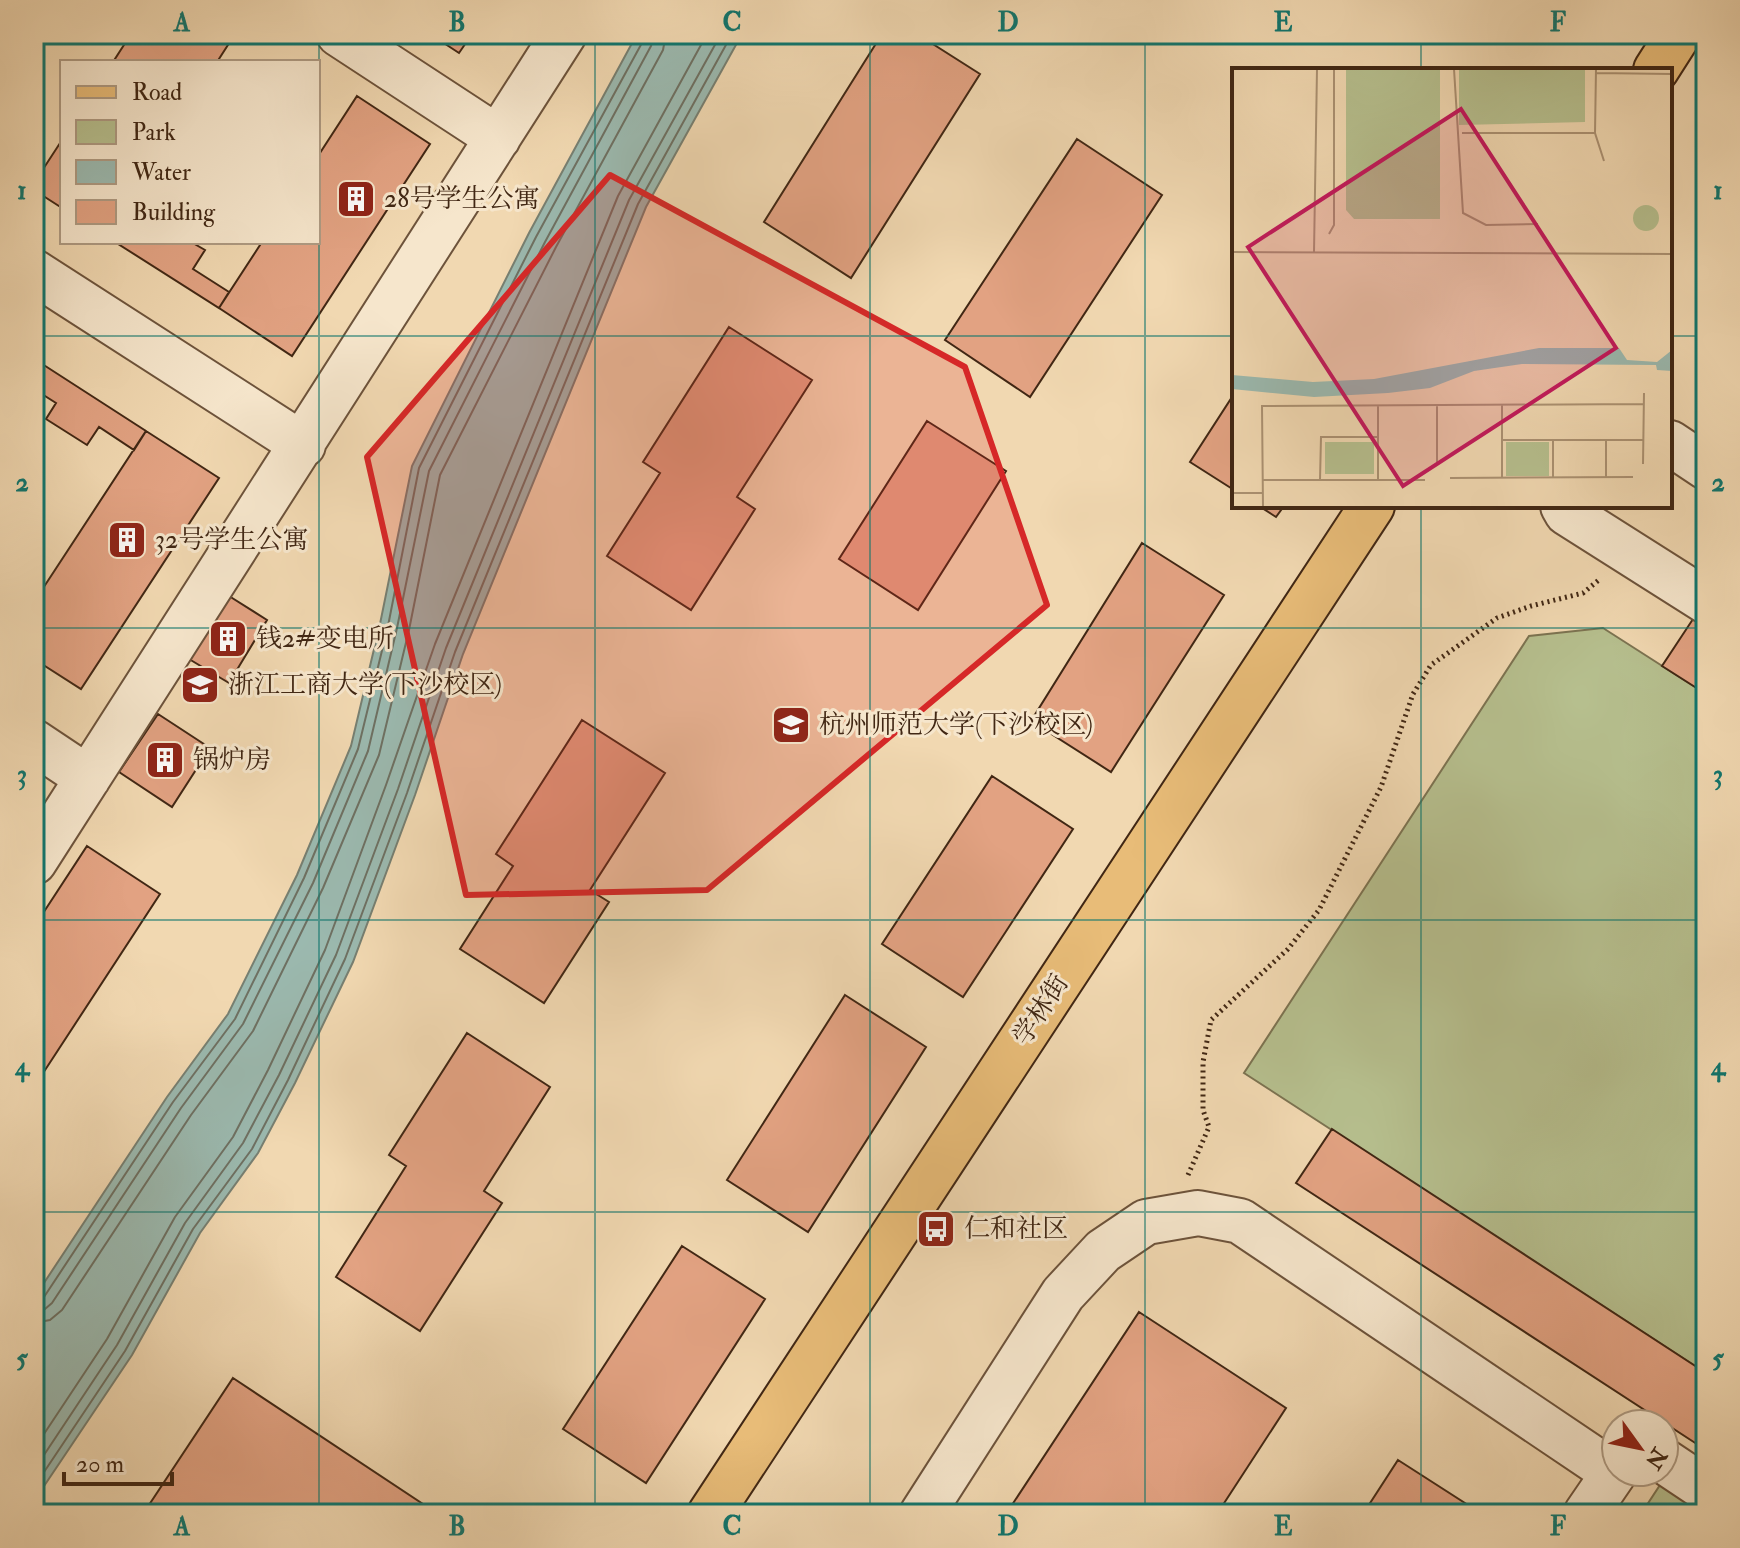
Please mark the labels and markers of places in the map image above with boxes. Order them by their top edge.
building icon: 28号学生公寓 [335,178,377,220]
place label: 28号学生公寓 [384,183,539,215]
building icon: 32号学生公寓 [106,519,148,561]
place label: 32号学生公寓 [155,524,308,556]
building icon: 钱2#变电所 [207,618,249,660]
place label: 钱2#变电所 [256,623,394,655]
school or university icon: 浙江工商大学(下沙校区) [179,664,221,706]
place label: 浙江工商大学(下沙校区) [228,669,502,701]
school or university icon: 杭州师范大学(下沙校区) [770,704,812,746]
place label: 杭州师范大学(下沙校区) [819,709,1093,741]
building icon: 锅炉房 [144,739,186,781]
place label: 锅炉房 [193,744,271,776]
bus stop icon: 仁和社区 [915,1208,957,1250]
place label: 仁和社区 [964,1213,1068,1245]

